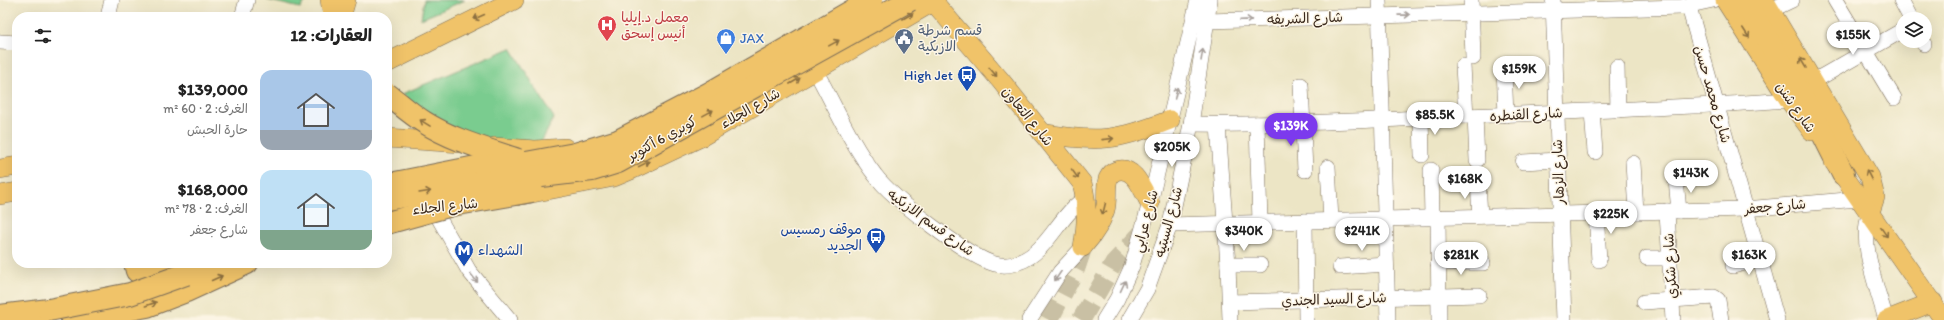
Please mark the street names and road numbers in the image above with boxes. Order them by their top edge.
street label: شارع الشريفه [1267,9,1343,29]
street label: شارع محمد حسن [1690,43,1735,145]
street label: شارع شنن [1771,79,1819,136]
street label: شارع التعاون [998,83,1057,150]
street label: شارع الجلاء [717,85,784,133]
street label: شارع القنطره [1489,104,1563,126]
street label: كوبري 6 أكتوبر [624,112,701,167]
street label: شارع الزهار [1549,139,1569,206]
street label: شارع قسم الازبكيه [883,185,977,261]
street label: شارع السبتيه [1151,185,1187,260]
street label: شارع عرابي [1129,188,1166,255]
street label: شارع الجلاء [411,195,479,219]
street label: شارع جعفر [1743,195,1807,219]
street label: شارع شكري [1660,233,1683,299]
street label: شارع السيد الجندي [1281,289,1387,312]

